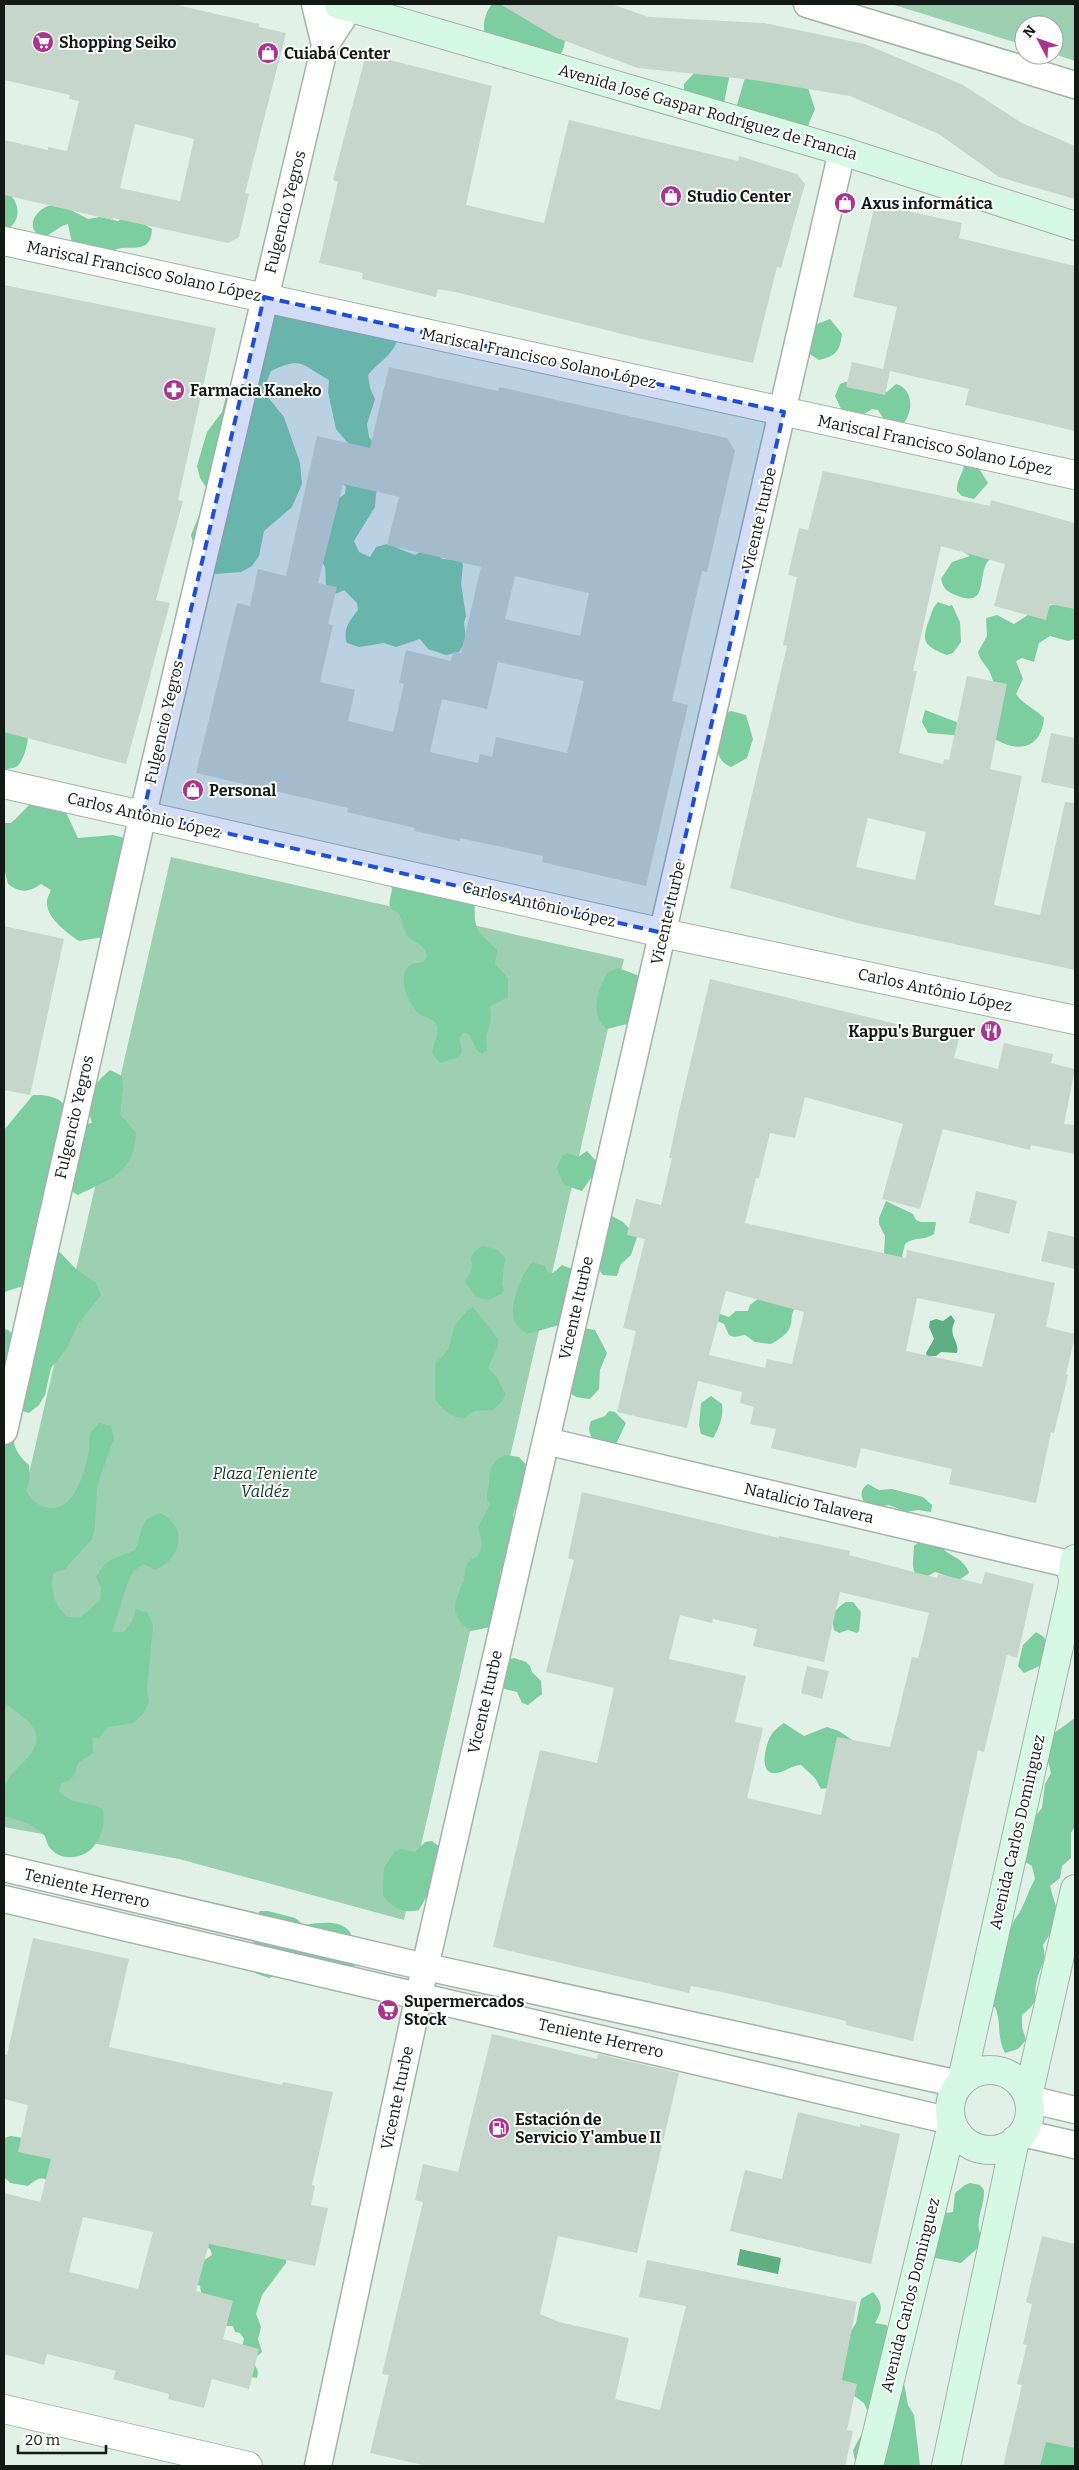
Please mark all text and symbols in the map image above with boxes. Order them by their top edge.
north arrow [1014,15,1064,65]
text: N [1020,22,1040,41]
supermarket icon: Shopping Seiko [31,30,55,54]
place label: Shopping Seiko [59,33,177,52]
shop icon: Cuiabá Center [256,41,280,65]
place label: Cuiabá Center [284,44,391,63]
street label: Avenida José Gaspar Rodríguez de Francia [556,60,860,164]
street label: Fulgencio Yegros [261,148,309,276]
shop icon: Studio Center [659,184,683,208]
place label: Studio Center [687,187,791,206]
shop icon: Axus informática [833,191,857,215]
place label: Axus informática [861,194,993,213]
street label: Mariscal Francisco Solano López [25,237,263,305]
street label: Mariscal Francisco Solano López [420,324,658,392]
pharmacy icon: Farmacia Kaneko [162,378,186,402]
place label: Farmacia Kaneko [190,381,321,400]
street label: Mariscal Francisco Solano López [816,411,1054,479]
street label: Vicente Iturbe [738,465,780,573]
street label: Fulgencio Yegros [141,658,187,786]
shop icon: Personal [181,778,205,802]
place label: Personal [209,781,276,800]
street label: Carlos Antônio López [65,788,223,842]
street label: Vicente Iturbe [647,859,689,967]
street label: Carlos Antônio López [460,877,618,931]
street label: Carlos Antônio López [856,964,1014,1016]
restaurant icon: Kappu's Burguer [979,1019,1003,1043]
place label: Kappu's Burguer [848,1022,975,1041]
street label: Fulgencio Yegros [51,1053,97,1181]
street label: Vicente Iturbe [555,1254,597,1362]
park label: Plaza Teniente Valdéz [213,1464,317,1501]
street label: Natalicio Talavera [742,1479,876,1527]
street label: Vicente Iturbe [464,1648,506,1756]
street label: Avenida Carlos Dominguez [985,1732,1049,1931]
street label: Teniente Herrero [22,1864,152,1912]
place label: Supermercados Stock [404,1992,525,2029]
supermarket icon: Supermercados Stock [376,1998,400,2022]
street label: Teniente Herrero [536,2014,666,2062]
street label: Vicente Iturbe [377,2044,417,2152]
place label: Estación de Servicio Y'ambue II [515,2110,661,2147]
fuel station icon: Estación de Servicio Y'ambue II [487,2116,511,2140]
street label: Avenida Carlos Dominguez [877,2195,943,2394]
scale bar [18,2422,105,2454]
text: 20 m [25,2431,61,2449]

